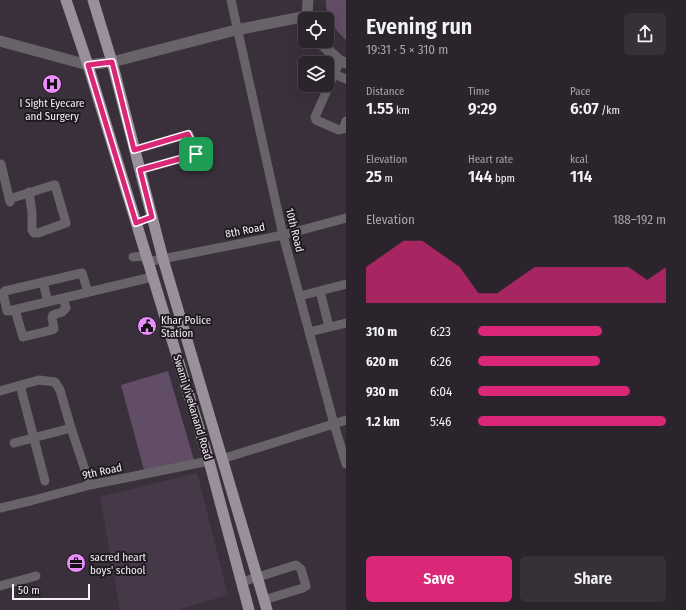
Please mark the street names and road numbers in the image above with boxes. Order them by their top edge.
street label: 10th Road [283,207,306,253]
street label: 8th Road [224,220,266,241]
street label: Swami Vivekanand Road [170,353,215,461]
street label: 9th Road [81,461,123,482]

